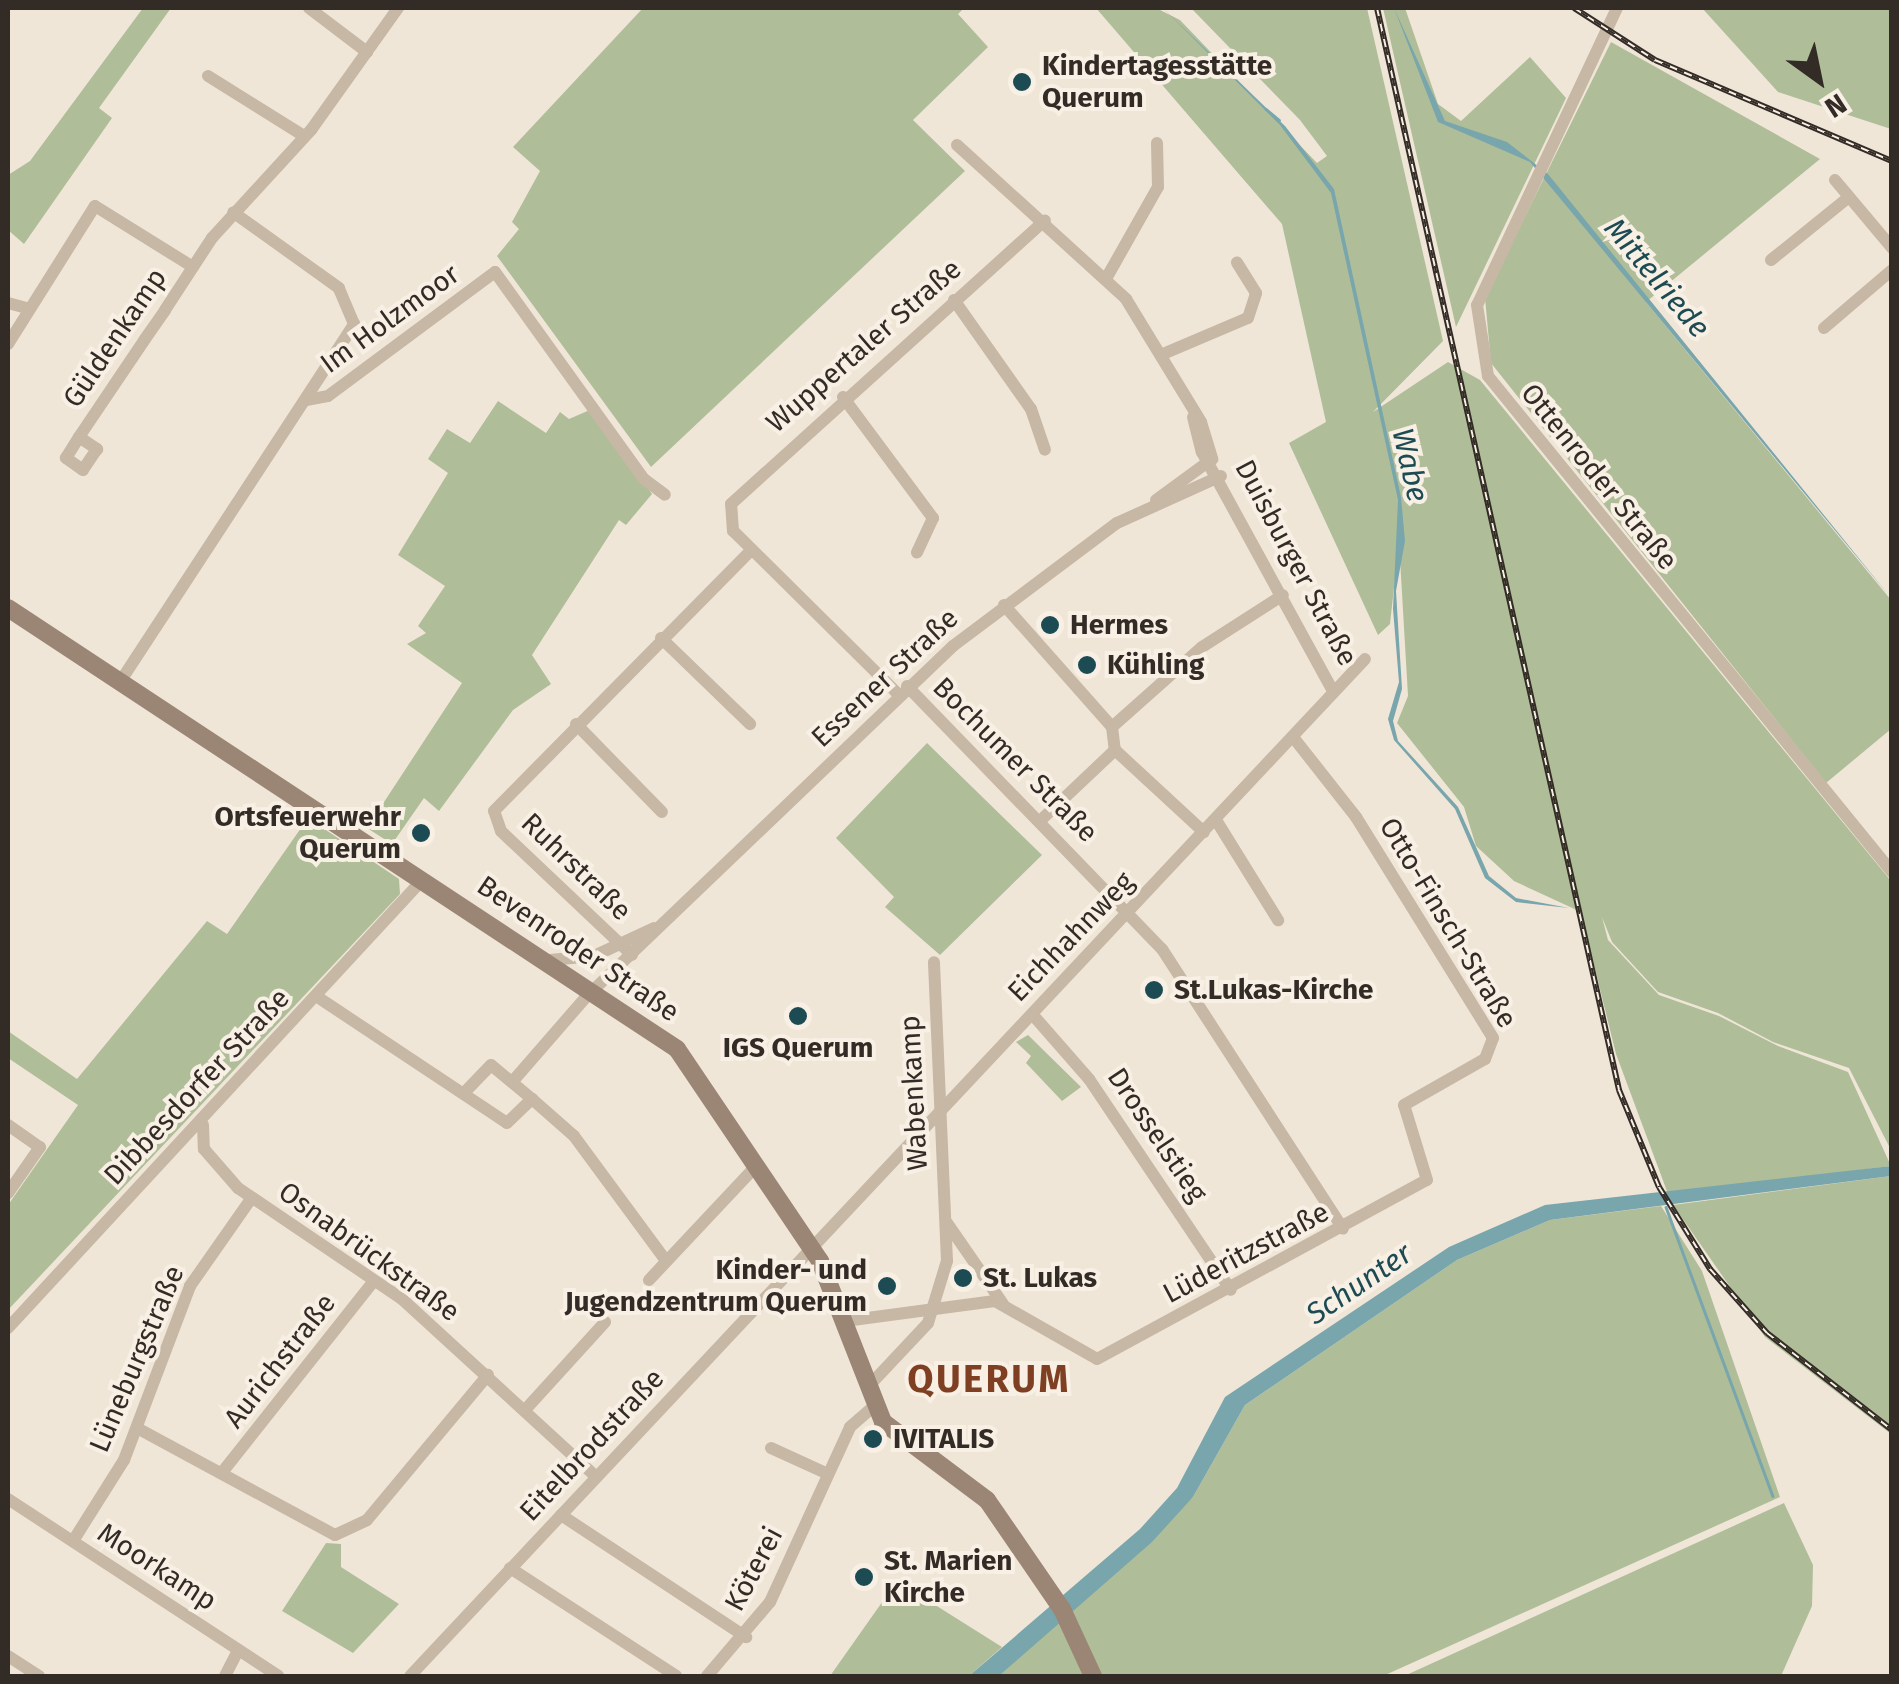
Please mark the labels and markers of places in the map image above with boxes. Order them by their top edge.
place label: Kindertagesstätte Querum [1042,49,1272,115]
marker: Kindertagesstätte Querum [1011,71,1033,93]
place label: Hermes [1070,608,1168,642]
marker: Hermes [1039,614,1061,636]
place label: Kühling [1107,648,1204,682]
marker: Kühling [1076,654,1098,676]
place label: Ortsfeuerwehr Querum [214,800,401,866]
marker: Ortsfeuerwehr Querum [410,822,432,844]
place label: St.Lukas-Kirche [1174,973,1373,1007]
marker: St.Lukas-Kirche [1143,979,1165,1001]
marker: IGS Querum [787,1005,809,1027]
place label: IGS Querum [723,1031,873,1065]
place label: Kinder- und Jugendzentrum Querum [565,1253,867,1319]
place label: St. Lukas [983,1261,1097,1295]
marker: St. Lukas [952,1267,974,1289]
marker: Kinder- und Jugendzentrum Querum [876,1275,898,1297]
place label: IVITALIS [893,1422,994,1456]
marker: IVITALIS [862,1428,884,1450]
place label: St. Marien Kirche [884,1544,1012,1610]
marker: St. Marien Kirche [853,1566,875,1588]

